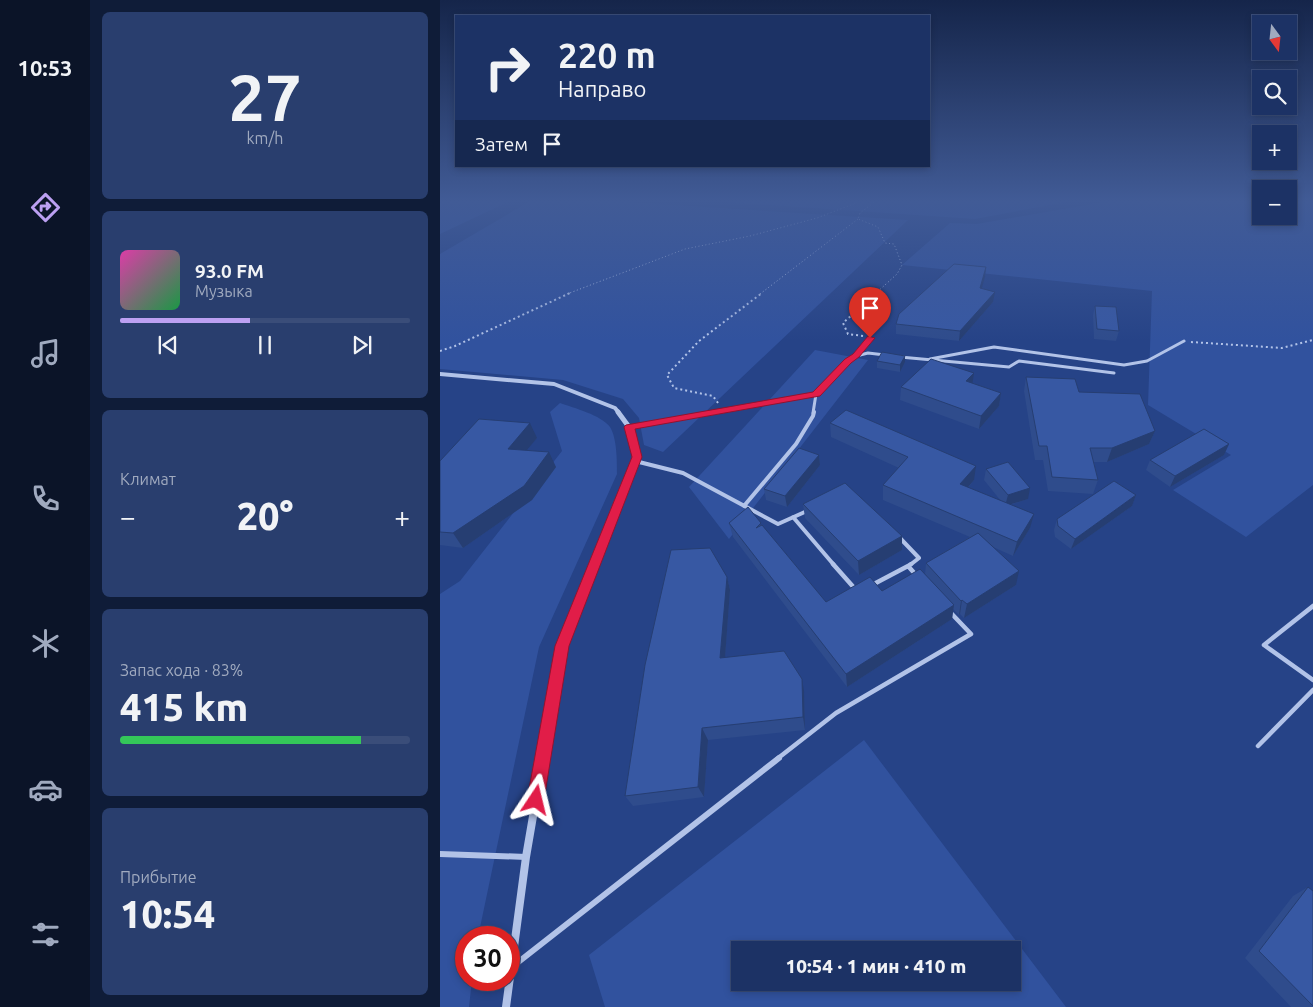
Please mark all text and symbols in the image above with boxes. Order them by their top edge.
north arrow [1252,15,1298,60]
map controls [1252,15,1297,225]
icon: right [475,35,540,100]
text: 220 m [558,35,656,75]
text: 10:53 [17,55,73,80]
text: 27 [228,60,302,133]
button: search [1252,70,1297,115]
text: Направо [558,76,646,101]
button: + [1252,125,1297,170]
text: km/h [247,129,283,147]
icon: arrive [538,130,566,158]
text: Затем [475,133,528,155]
button: − [1252,180,1297,225]
icon: directions [28,190,63,225]
text: 93.0 FM [195,260,264,282]
text: Музыка [195,282,253,300]
pin [849,287,891,338]
icon: arrive [856,294,884,322]
icon: previous [154,331,182,359]
icon: pause [251,331,279,359]
icon: next [348,331,376,359]
icon: music [28,336,63,371]
text: Климат [120,470,176,488]
icon: phone [28,481,63,516]
text: 20° [237,495,293,537]
text: − [120,501,136,532]
text: + [394,501,410,532]
icon: climate [28,626,63,661]
text: Запас хода · 83% [120,661,243,679]
text: 415 km [120,686,248,728]
icon: car [28,772,63,807]
position arrow [509,773,561,825]
text: Прибытие [120,868,197,886]
text: 10:54 [120,893,215,935]
icon: filters [28,917,63,952]
speed limit sign: 30 [455,926,520,991]
text: 10:54 · 1 мин · 410 m [786,955,966,977]

